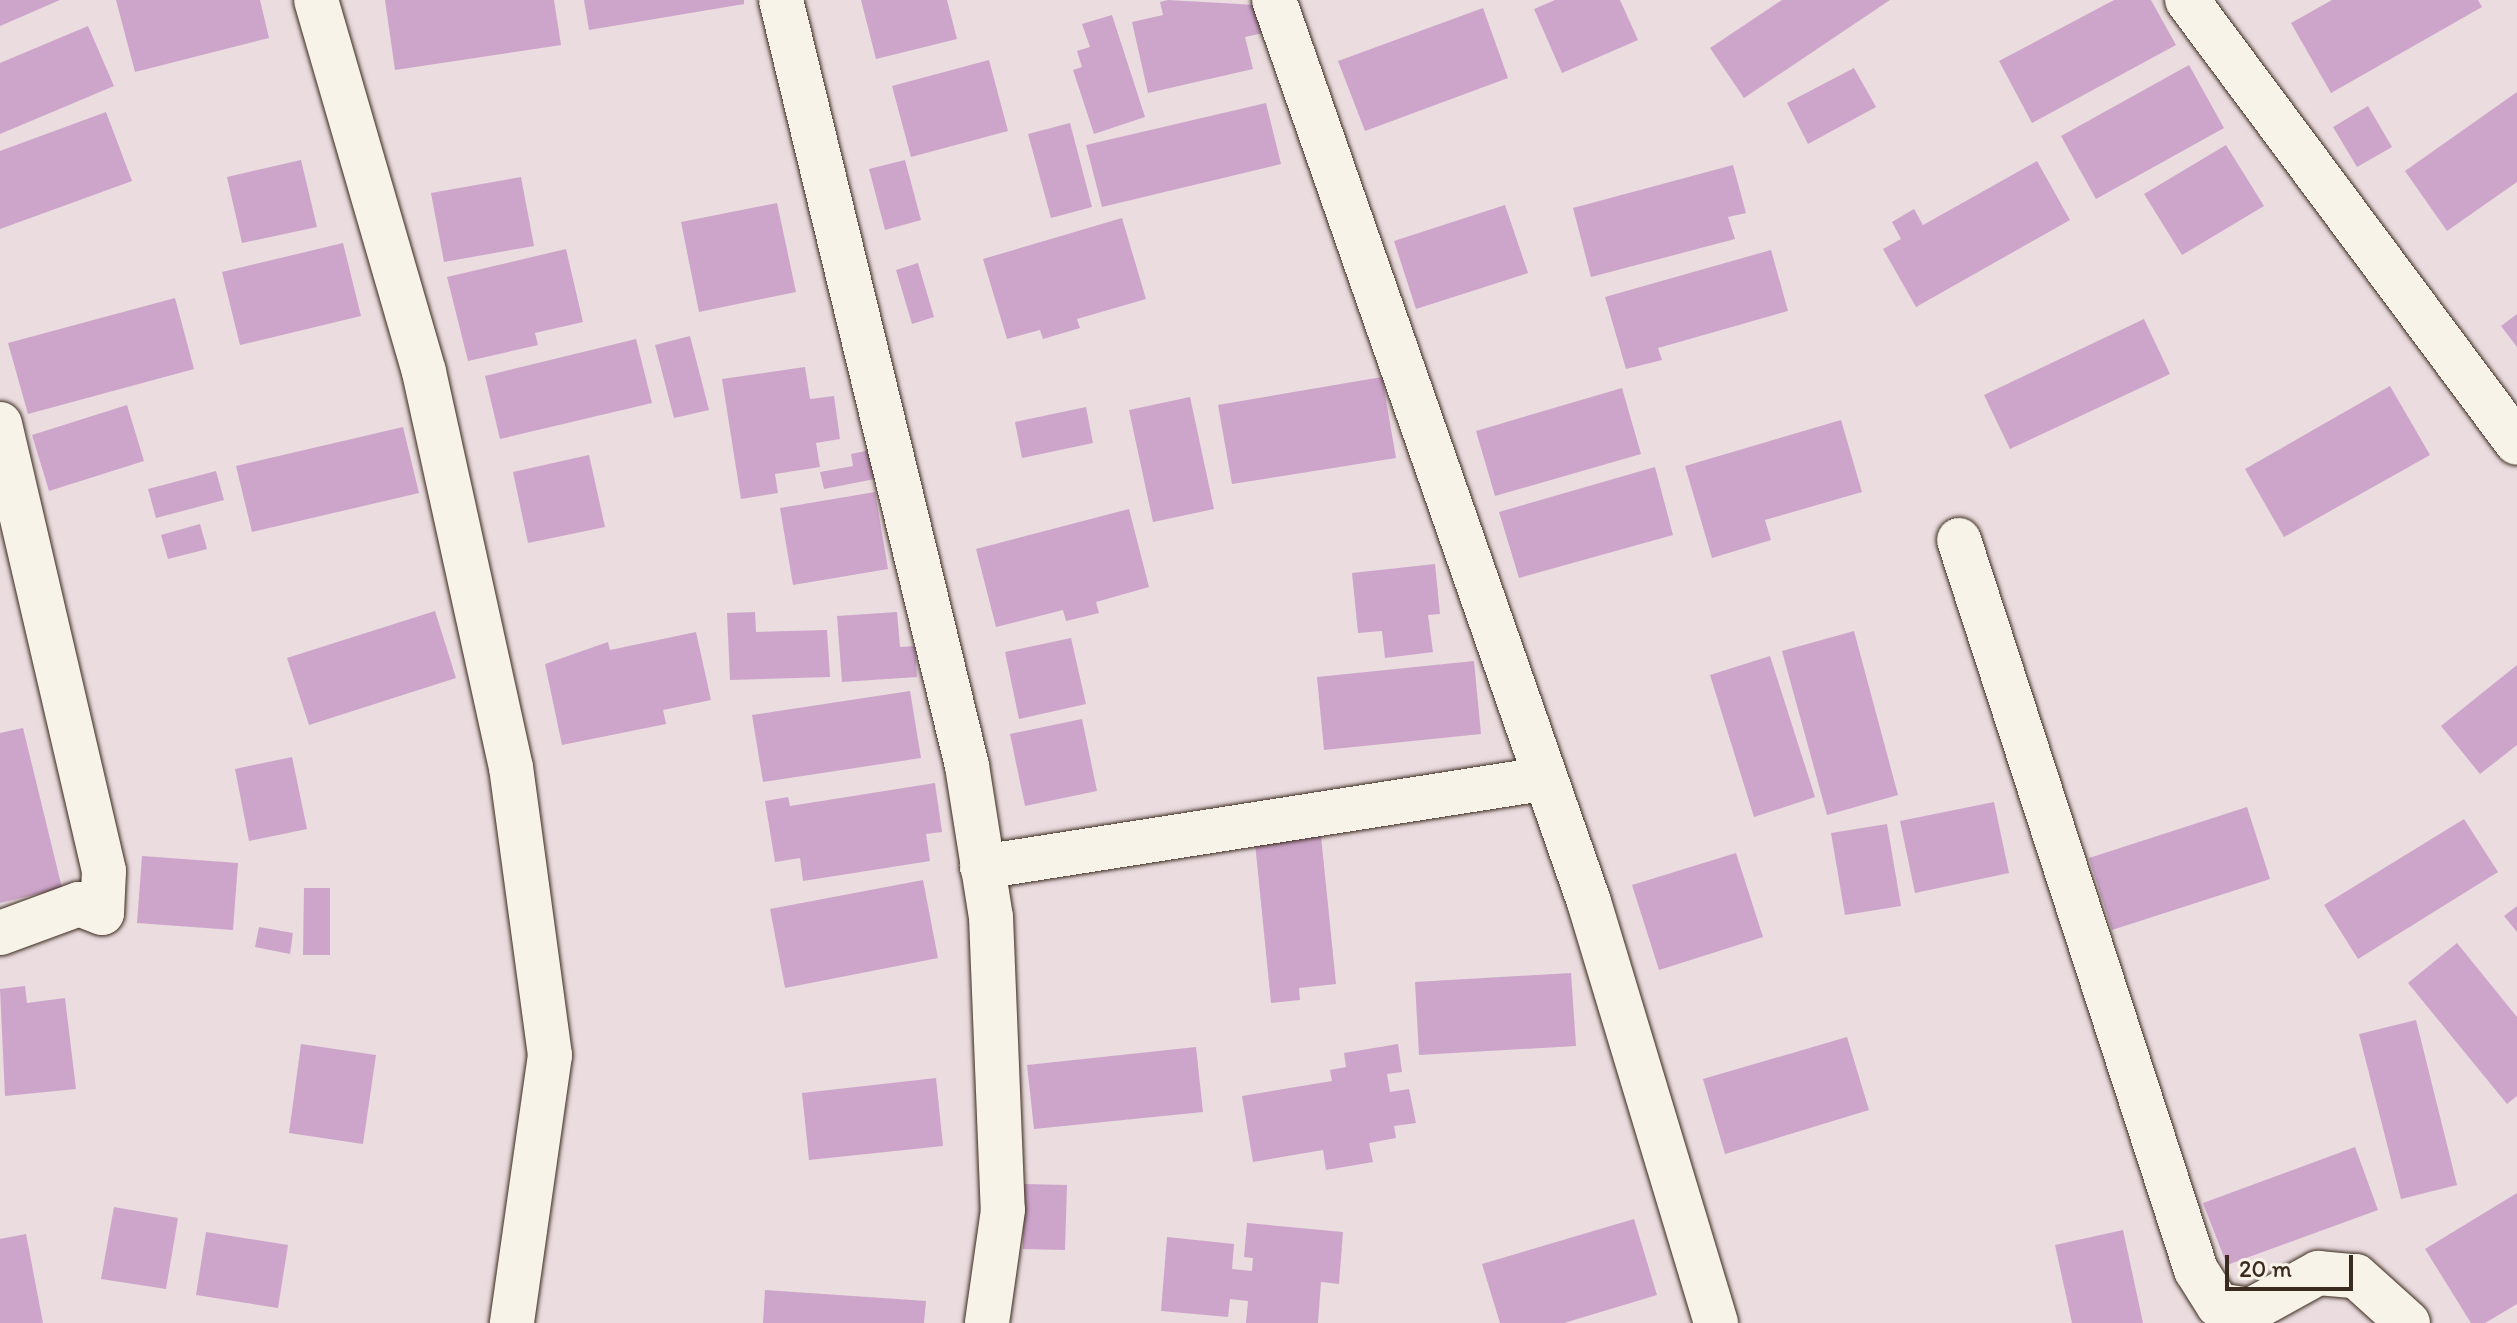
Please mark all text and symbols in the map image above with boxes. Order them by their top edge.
scale bar [2229,1239,2357,1289]
text: 20 m [2239,1254,2292,1283]

